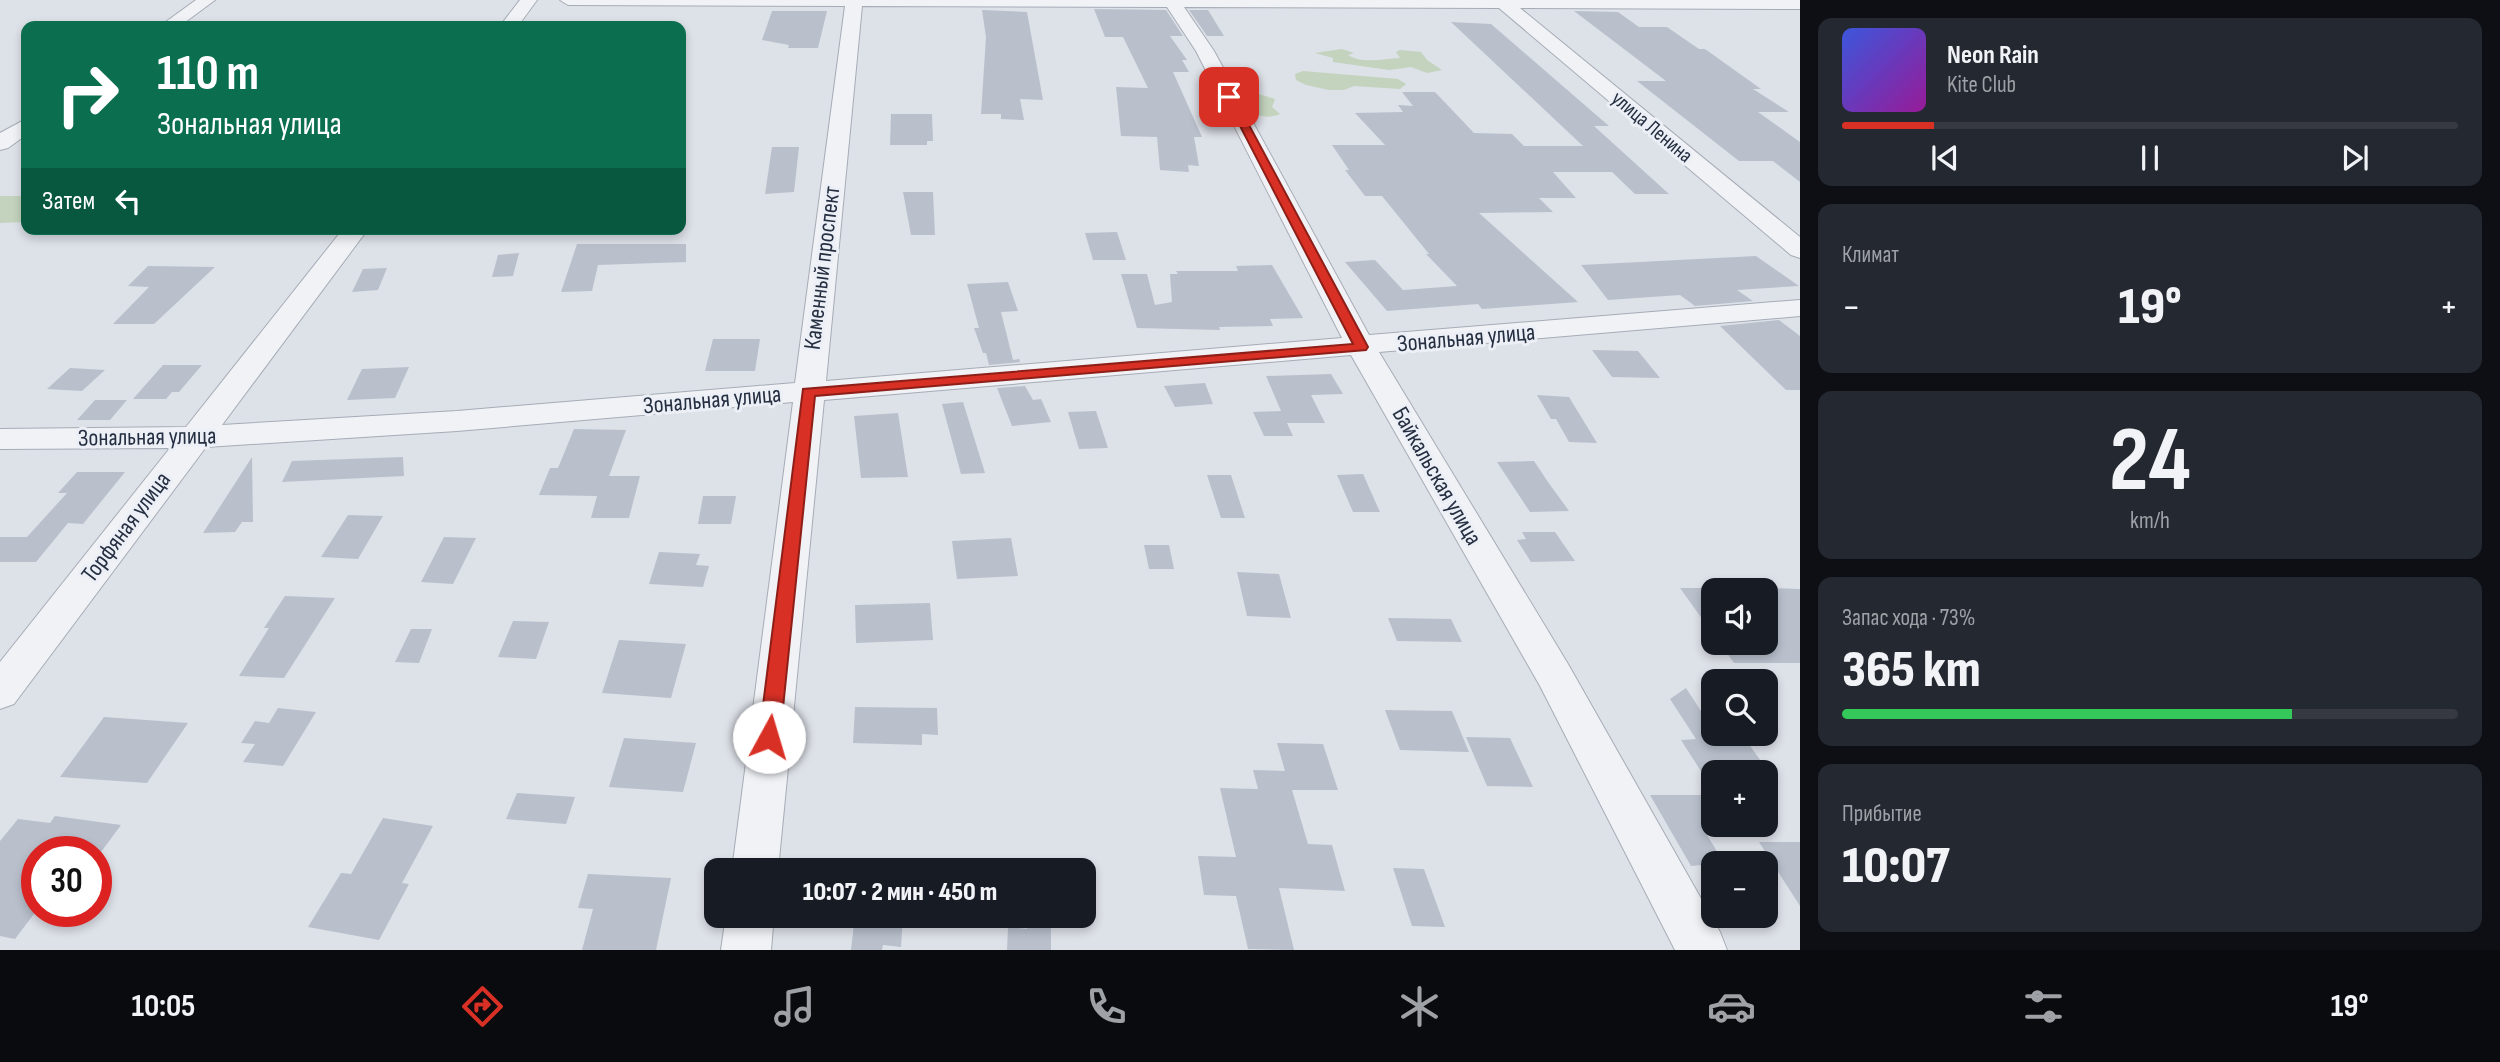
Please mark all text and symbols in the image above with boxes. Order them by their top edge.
text: Neon Rain [1947,40,2039,71]
text: 110 m [157,45,259,104]
icon: right [42,49,133,140]
pin [1199,67,1259,127]
text: Kite Club [1947,71,2016,99]
icon: arrive [1210,78,1248,116]
street label: улица Ленина [1606,86,1698,168]
text: Зональная улица [157,105,342,144]
icon: previous [1926,139,1964,177]
icon: pause [2131,139,2169,177]
icon: next [2336,139,2374,177]
icon: left [109,182,147,220]
street label: Каменный проспект [798,185,846,351]
text: Затем [42,186,95,217]
text: Климат [1842,241,1899,269]
text: 19° [2118,276,2182,339]
text: − [1842,285,1861,330]
text: + [2439,285,2458,330]
street label: Зональная улица [1396,318,1536,358]
street label: Зональная улица [642,380,782,420]
street label: Байкальская улица [1386,402,1488,550]
text: 24 [2109,407,2191,516]
street label: Зональная улица [77,421,217,453]
street label: Торфяная улица [75,466,177,588]
text: km/h [2130,507,2170,535]
map controls [1701,578,1778,928]
button: sound [1701,578,1778,655]
text: Запас хода · 73% [1842,604,1975,632]
text: 365 km [1842,639,1981,702]
button: search [1701,669,1778,746]
position arrow [732,700,806,774]
button: + [1701,760,1778,837]
text: Прибытие [1842,800,1922,828]
text: 10:07 [1842,835,1950,898]
speed limit sign: 30 [21,836,112,927]
button: − [1701,851,1778,928]
text: 10:07 · 2 мин · 450 m [803,877,997,908]
icon: directions [458,982,507,1031]
icon: music [770,982,819,1031]
icon: phone [1082,982,1131,1031]
icon: climate [1395,982,1444,1031]
icon: car [1707,982,1756,1031]
icon: filters [2019,982,2068,1031]
text: 10:05 [132,987,195,1026]
text: 19° [2331,987,2368,1026]

